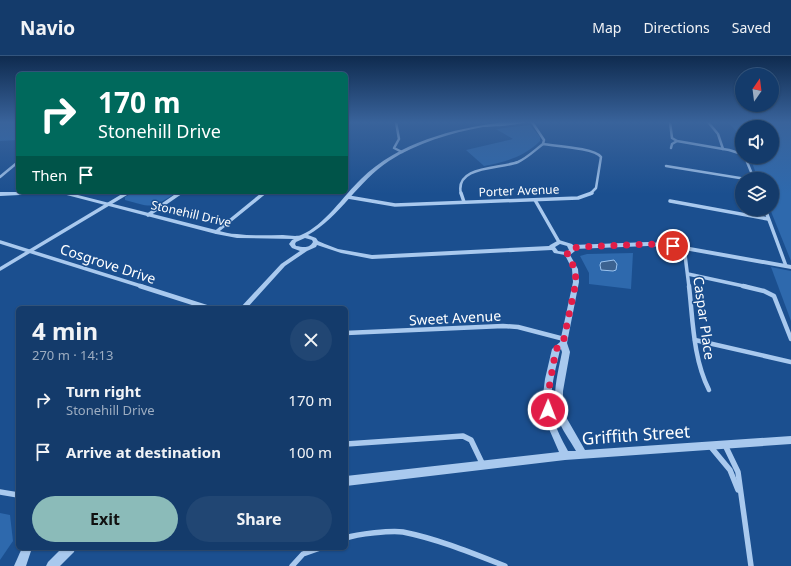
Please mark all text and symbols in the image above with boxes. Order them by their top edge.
text: Navio [20,15,75,41]
text: Map [592,18,621,37]
text: Directions [643,18,710,37]
text: Saved [732,18,771,37]
north arrow [735,68,779,112]
map controls [735,68,779,216]
text: 170 m [98,83,181,121]
icon: right [32,88,84,140]
text: Stonehill Drive [98,119,221,143]
button: sound [735,120,779,164]
icon: arrive [75,164,97,186]
text: Then [32,165,67,185]
button: layers [735,172,779,216]
street label: Porter Avenue [478,181,560,200]
street label: Stonehill Drive [149,196,233,231]
pin [656,229,690,263]
icon: arrive [662,235,684,257]
street label: Cosgrove Drive [58,239,159,288]
street label: Caspar Place [689,275,720,361]
street label: Sweet Avenue [408,306,502,329]
text: 4 min [32,314,98,347]
button: close [290,319,332,361]
text: 270 m · 14:13 [32,346,113,364]
text: Turn right [66,381,141,401]
icon: right [32,389,54,411]
position arrow [527,389,569,431]
text: 170 m [288,390,332,410]
text: Stonehill Drive [66,401,155,419]
street label: Griffith Street [581,419,691,450]
icon: arrive [32,441,54,463]
text: Arrive at destination [66,442,221,462]
text: 100 m [288,442,332,462]
button: Exit [32,496,178,542]
button: Share [186,496,332,542]

